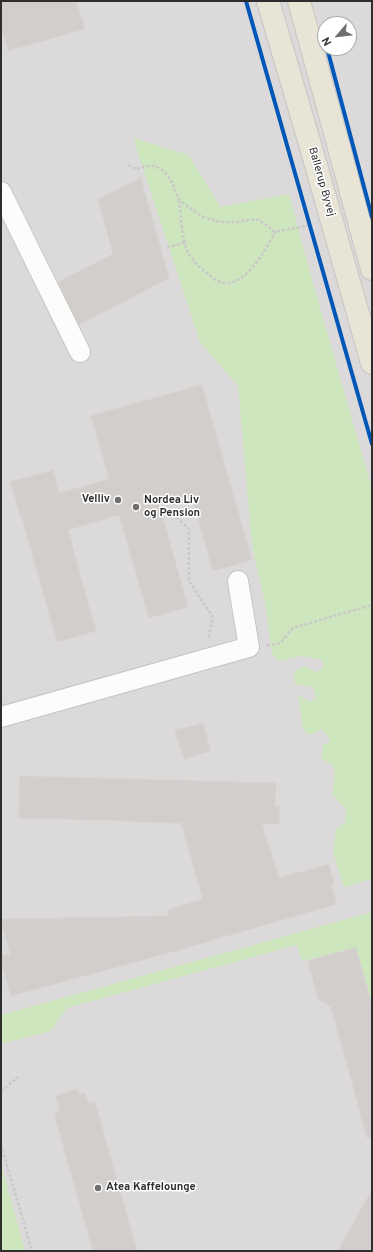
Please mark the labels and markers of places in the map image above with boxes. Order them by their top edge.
place label: Velliv [82,493,110,507]
place label: Nordea Liv og Pension [144,494,200,520]
marker: Velliv [113,495,123,505]
marker: Nordea Liv og Pension [131,502,141,512]
place label: Atea Kaffelounge [106,1181,196,1195]
marker: Atea Kaffelounge [93,1183,103,1193]

